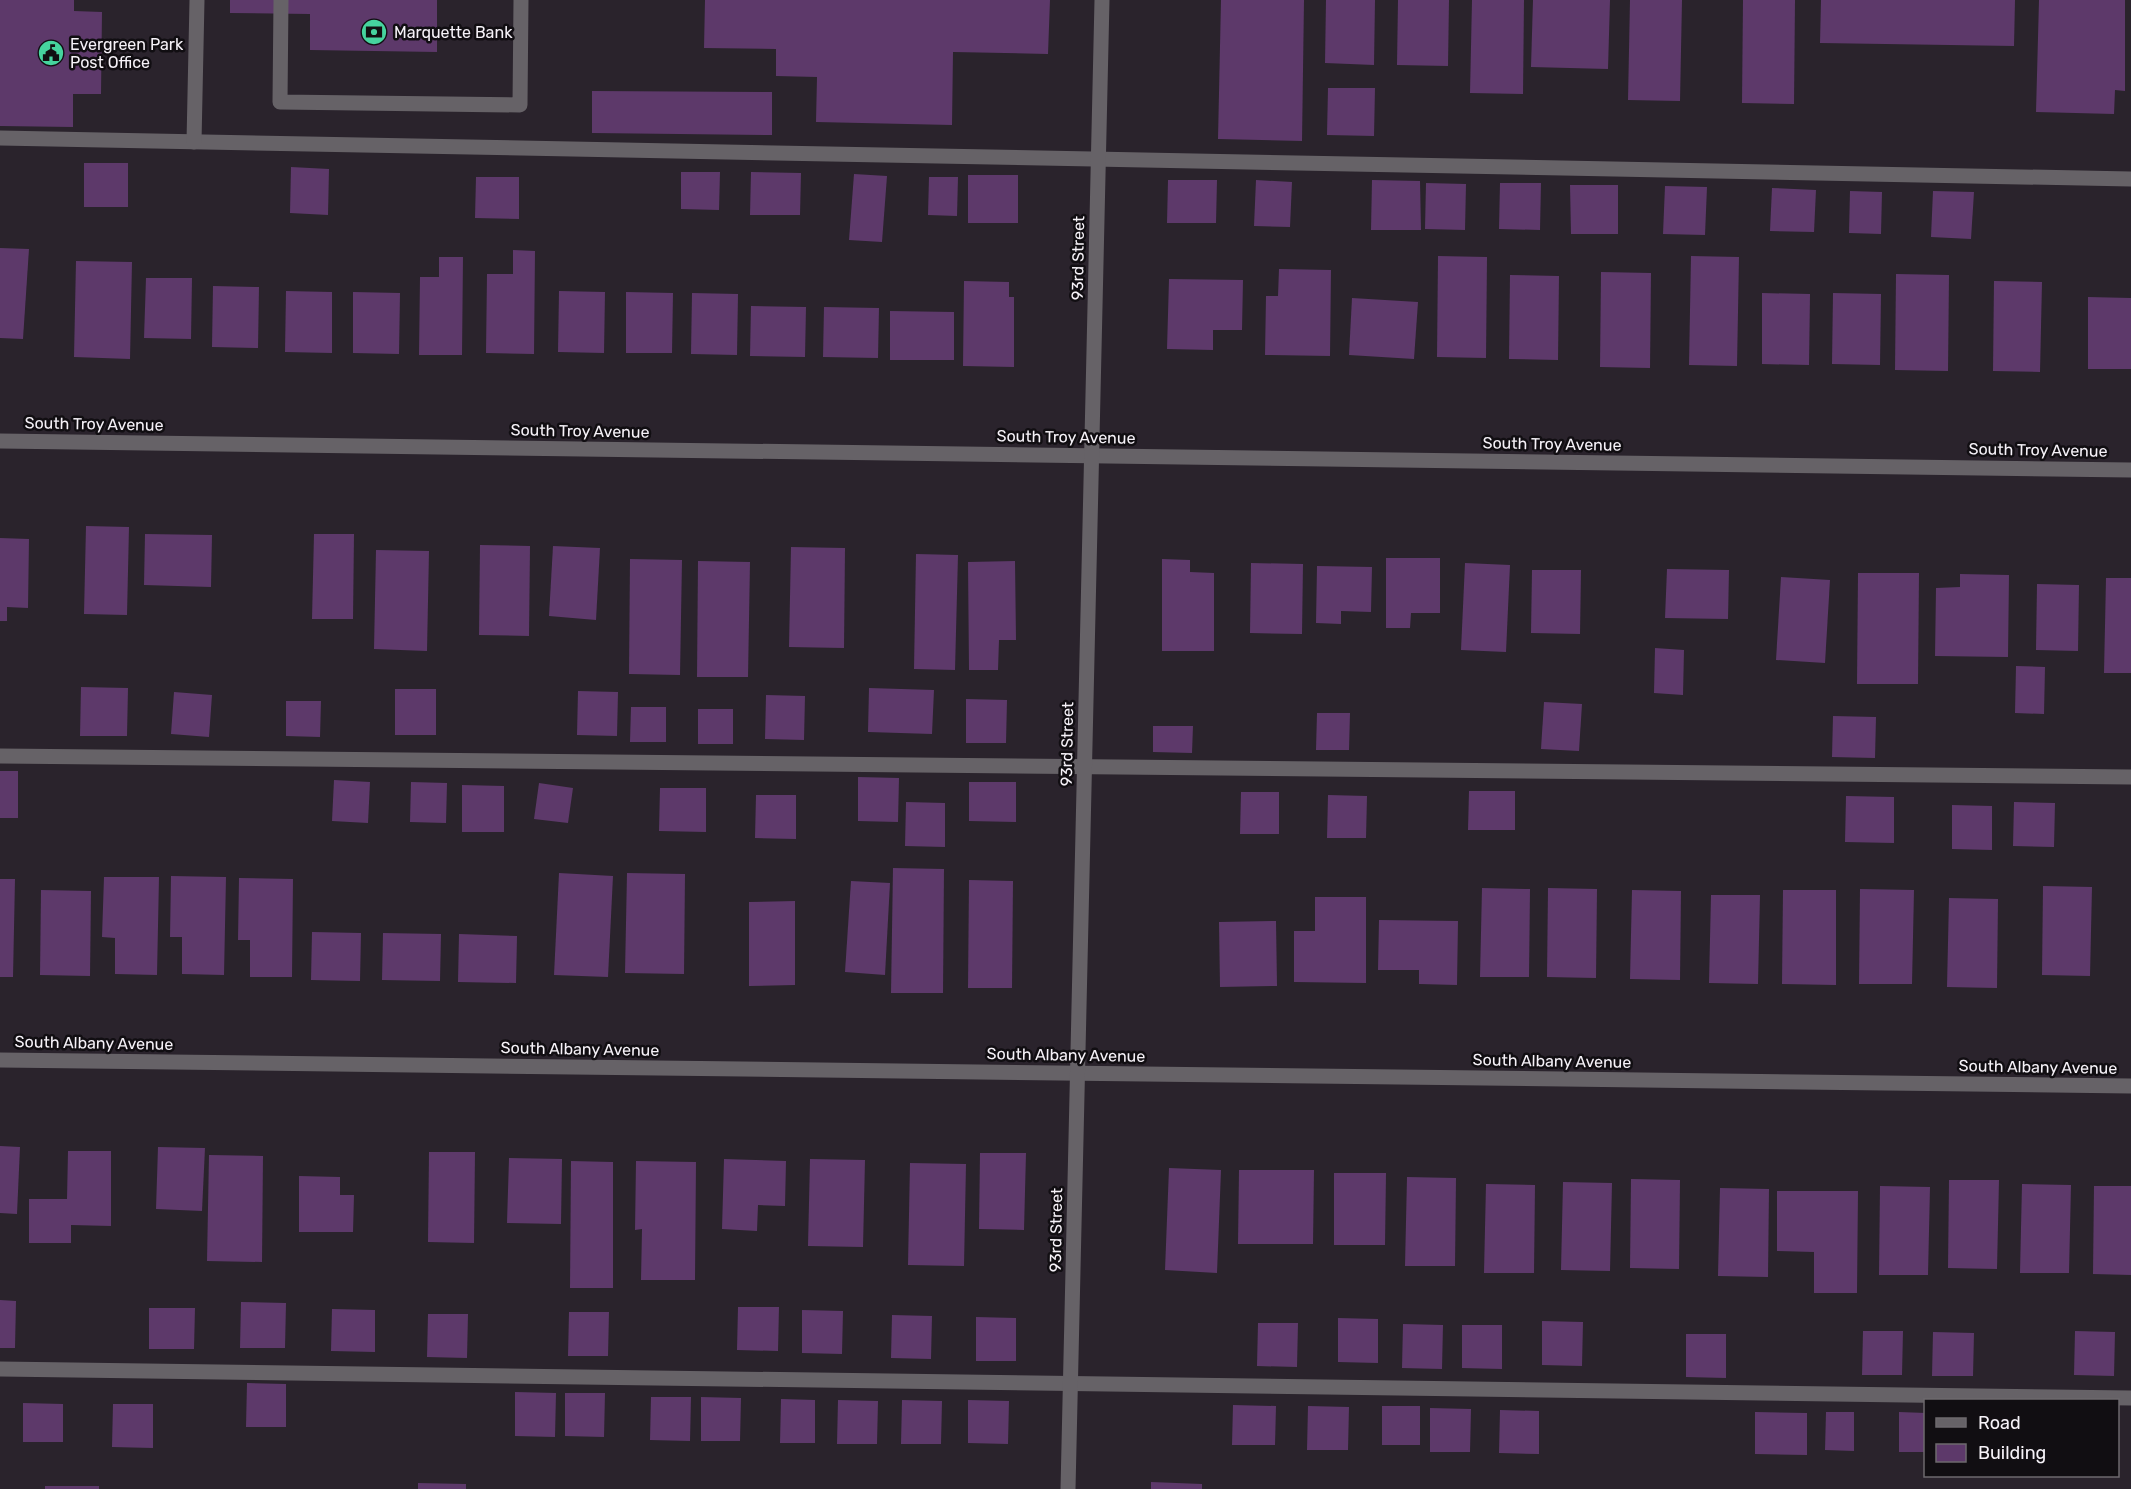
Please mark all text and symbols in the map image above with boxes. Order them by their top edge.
bank icon: Marquette Bank [359,17,389,47]
place label: Marquette Bank [394,23,513,42]
place label: Evergreen Park Post Office [70,35,184,72]
public building icon: Evergreen Park Post Office [36,38,66,68]
street label: 93rd Street [1068,216,1088,300]
street label: South Troy Avenue [24,413,164,435]
street label: South Troy Avenue [510,420,650,442]
street label: South Troy Avenue [996,426,1136,448]
street label: South Troy Avenue [1482,433,1622,455]
street label: South Troy Avenue [1968,439,2108,461]
street label: 93rd Street [1057,702,1077,786]
street label: South Albany Avenue [15,1032,173,1054]
street label: South Albany Avenue [501,1038,659,1060]
street label: South Albany Avenue [987,1044,1145,1066]
street label: South Albany Avenue [1473,1050,1631,1072]
street label: South Albany Avenue [1959,1056,2117,1078]
street label: 93rd Street [1046,1188,1066,1272]
legend [1924,1399,2119,1477]
text: Road [1978,1412,2021,1434]
text: Building [1978,1442,2046,1464]

